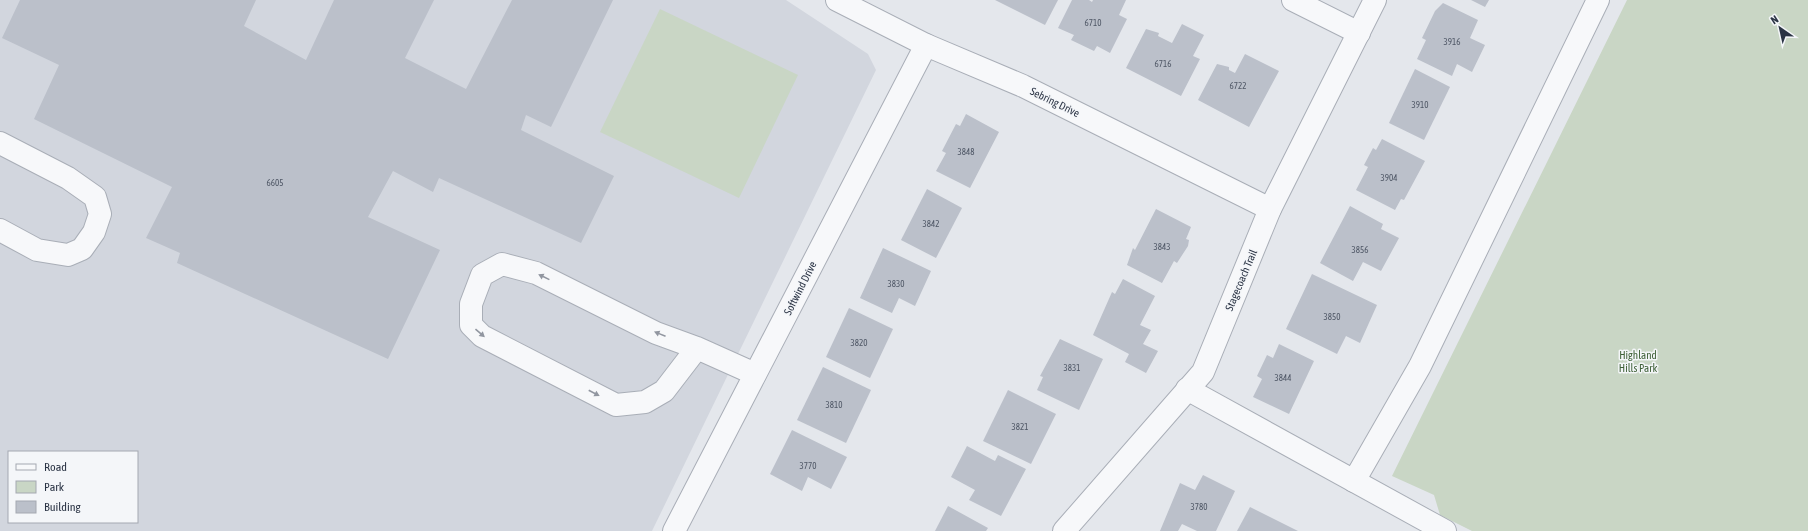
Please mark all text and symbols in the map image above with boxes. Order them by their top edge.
north arrow [1760,8,1800,48]
text: N [1768,13,1780,27]
house number: 6710 [1085,18,1101,28]
house number: 3916 [1444,37,1460,47]
house number: 6716 [1155,59,1171,69]
house number: 6722 [1230,81,1246,91]
street label: Sebring Drive [1028,85,1082,119]
house number: 3910 [1412,100,1428,110]
house number: 3848 [958,147,974,157]
house number: 3904 [1381,173,1397,183]
house number: 6605 [267,178,283,188]
house number: 3842 [923,219,939,229]
house number: 3843 [1154,242,1170,252]
house number: 3856 [1352,245,1368,255]
street label: Stagecoach Trail [1223,247,1259,312]
street label: Softwind Drive [781,259,819,317]
one-way arrow [538,274,549,281]
house number: 3830 [888,279,904,289]
house number: 3850 [1324,312,1340,322]
one-way arrow [475,328,484,337]
one-way arrow [654,331,666,337]
house number: 3820 [851,338,867,348]
park label: Highland Hills Park [1619,349,1657,374]
house number: 3831 [1064,363,1080,373]
house number: 3844 [1275,373,1291,383]
one-way arrow [589,390,600,397]
house number: 3810 [826,400,842,410]
house number: 3821 [1012,422,1028,432]
legend [8,451,138,523]
text: Road [44,460,67,474]
house number: 3770 [800,461,816,471]
text: Park [44,480,65,494]
text: Building [44,500,82,514]
house number: 3780 [1191,502,1207,512]

